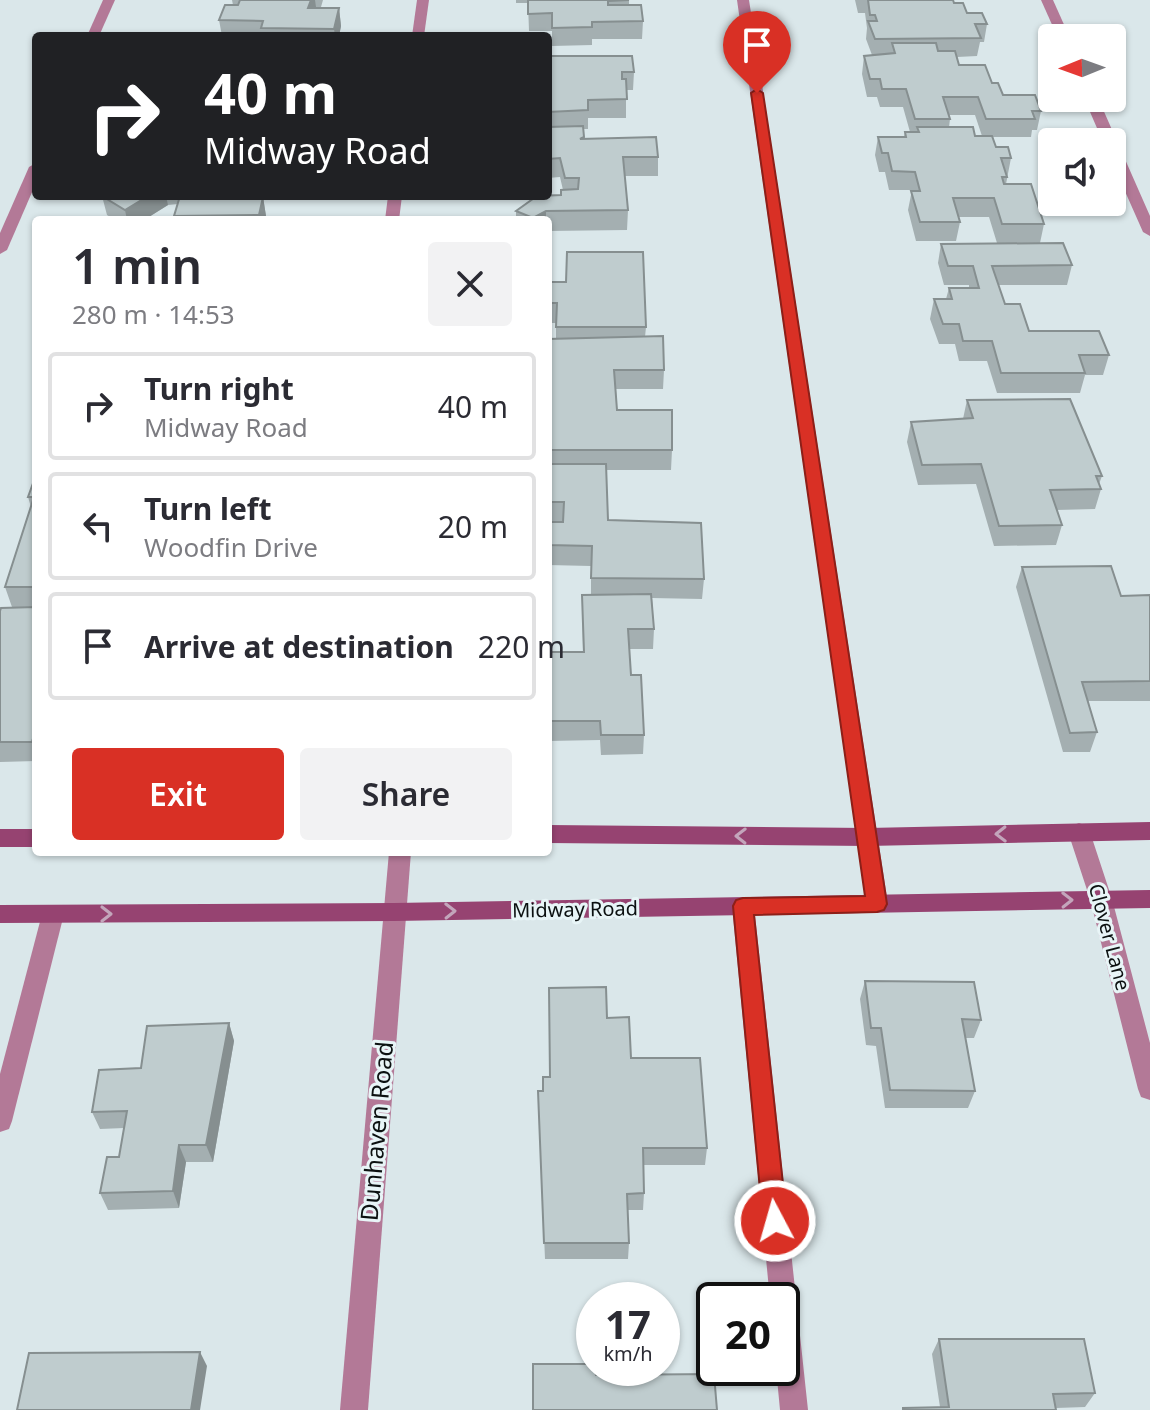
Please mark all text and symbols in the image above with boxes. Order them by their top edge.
pin [723,11,791,93]
icon: arrive [735,23,779,67]
north arrow [1038,24,1126,112]
map controls [1038,24,1126,216]
text: 40 m [204,54,337,130]
icon: right [72,64,176,168]
text: Midway Road [204,126,431,175]
button: sound [1038,128,1126,216]
text: 1 min [72,233,202,298]
button: close [428,242,512,326]
text: 280 m · 14:53 [72,296,235,332]
text: Turn right [144,368,294,409]
icon: right [76,384,120,428]
text: 40 m [438,386,508,427]
text: Midway Road [144,409,308,445]
text: Turn left [144,488,272,529]
icon: left [76,504,120,548]
text: 20 m [438,506,508,547]
text: Woodfin Drive [144,529,318,565]
icon: arrive [76,624,120,668]
text: Arrive at destination [144,626,454,667]
text: 220 m [478,626,565,667]
button: Exit [72,748,284,840]
button: Share [300,748,512,840]
one-way arrow [994,826,1007,843]
one-way arrow [734,827,747,845]
street label: Clover Lane [1083,881,1137,993]
one-way arrow [1061,891,1074,909]
street label: Midway Road [512,894,638,924]
one-way arrow [444,902,457,920]
one-way arrow [100,905,113,923]
street label: Dunhaven Road [352,1040,400,1222]
position arrow [733,1179,817,1263]
speed limit sign: 20 [696,1282,800,1386]
text: 17 [605,1296,651,1351]
text: km/h [603,1340,653,1367]

